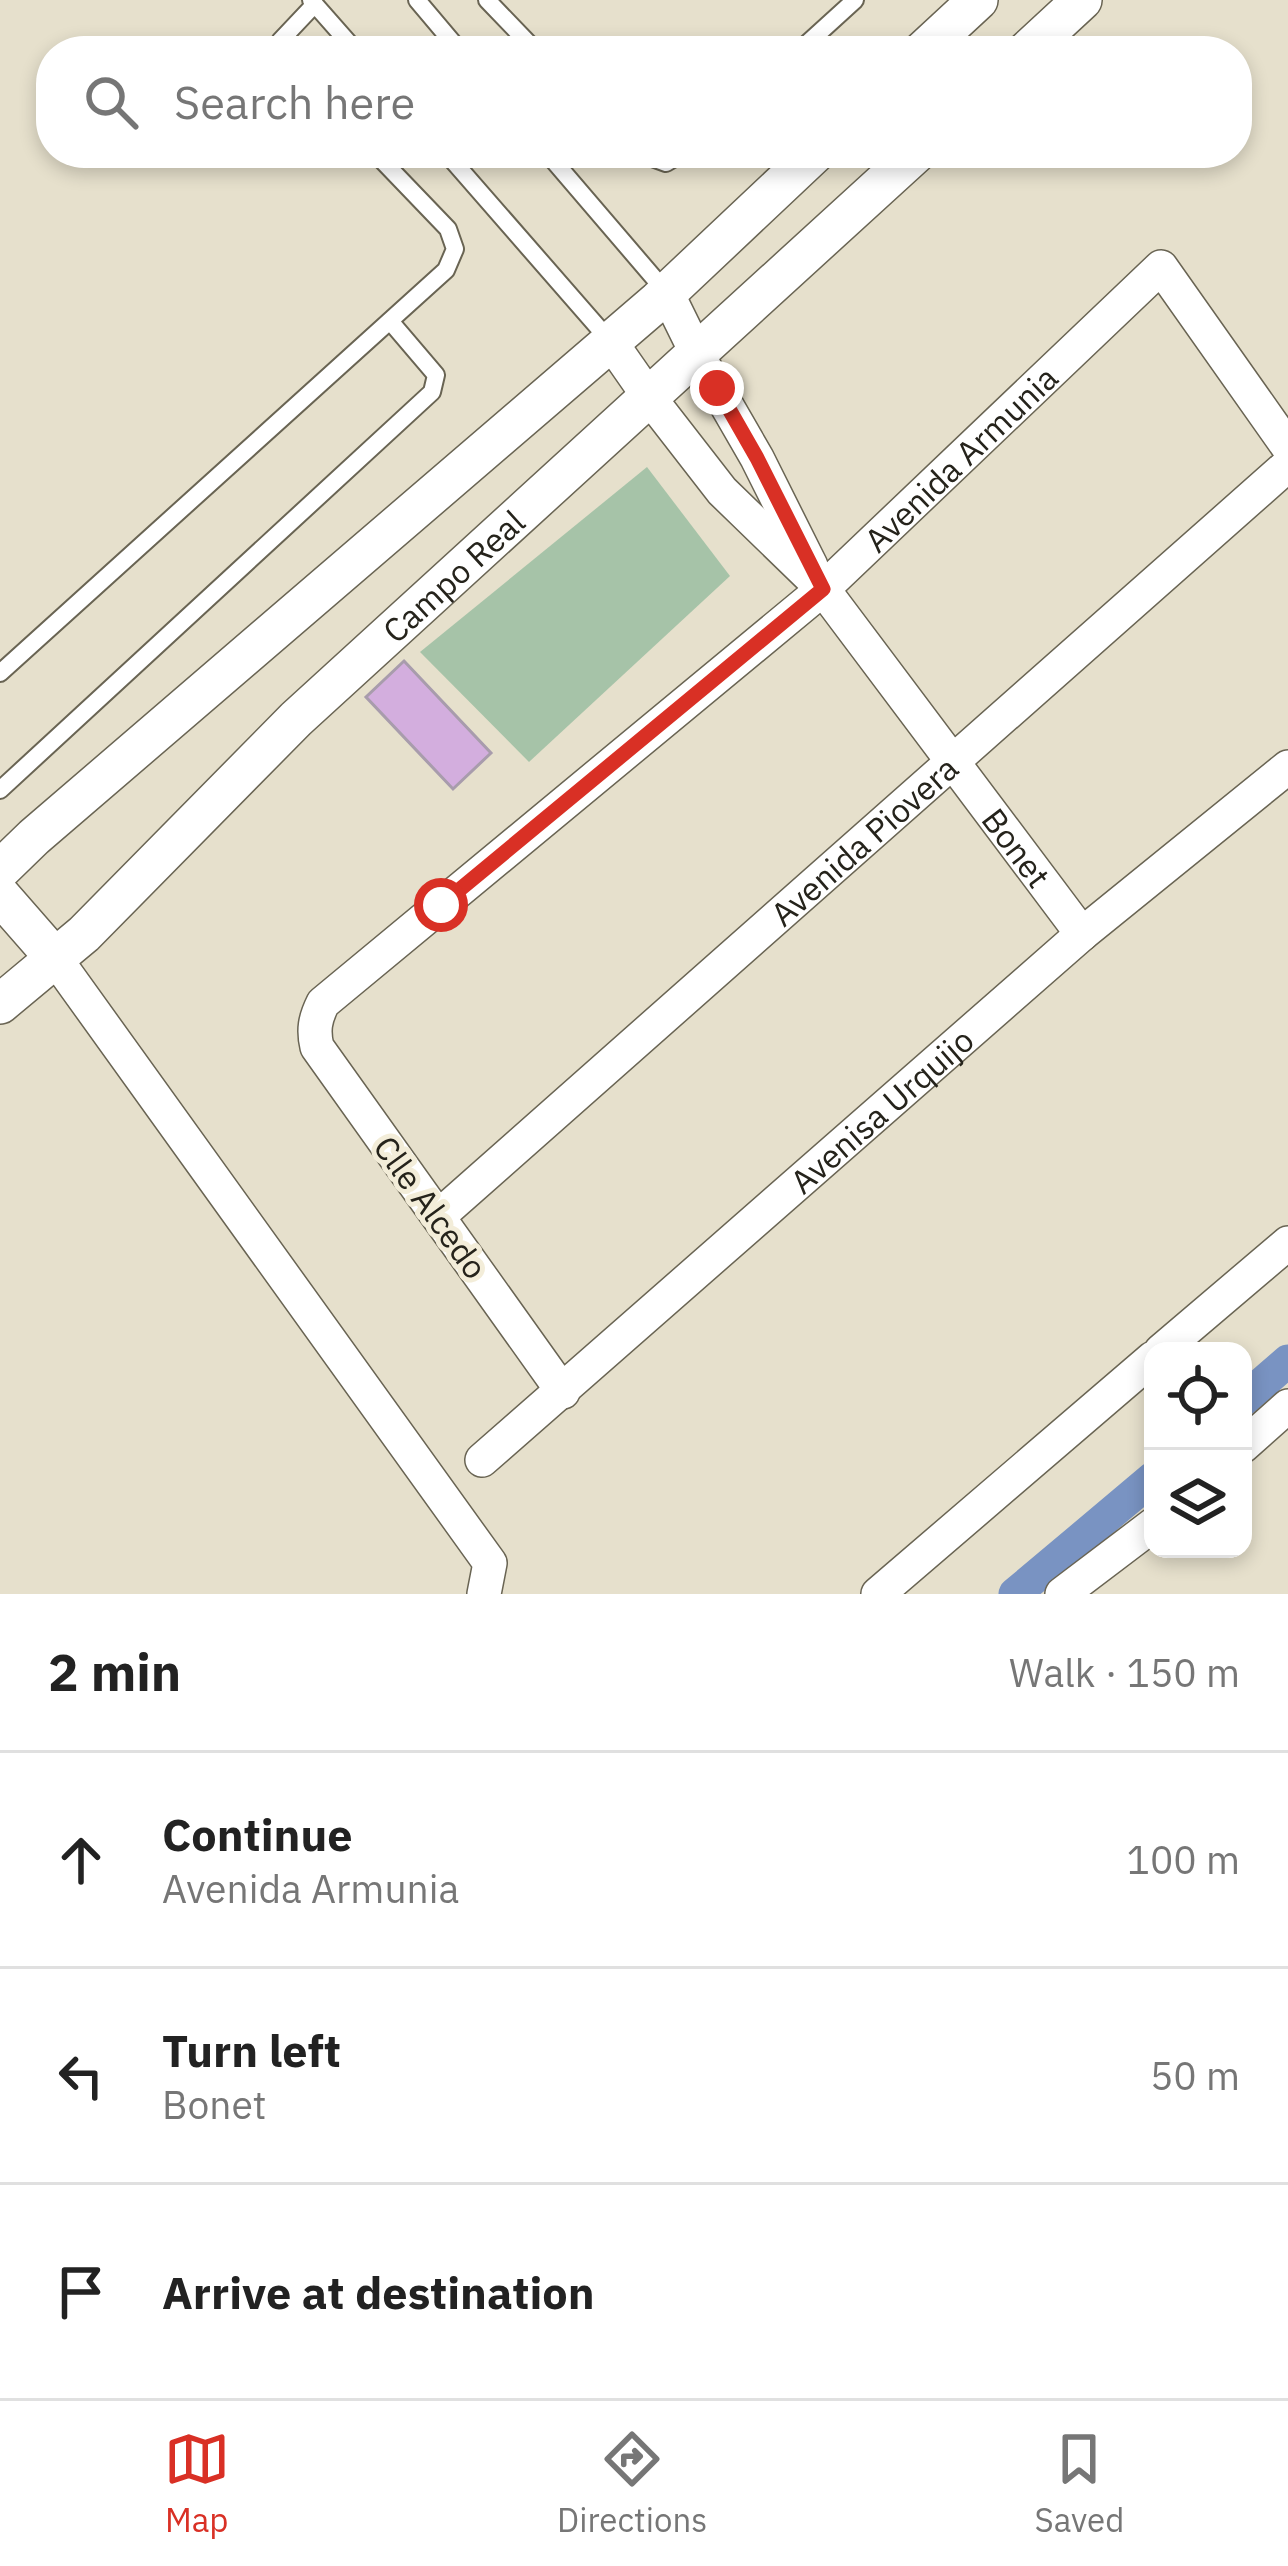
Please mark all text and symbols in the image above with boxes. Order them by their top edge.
search box [36,36,1252,168]
icon: search [78,69,144,135]
text: Search here [174,73,415,131]
street label: Avenida Armunia [854,356,1066,561]
route end [690,361,744,415]
street label: Campo Real [373,500,533,651]
street label: Avenida Piovera [761,746,966,935]
street label: Bonet [973,799,1061,896]
route start [414,878,468,932]
street label: Avenisa Urquijo [781,1018,982,1202]
street label: Clle Alcedo [365,1127,497,1287]
map controls [1144,1342,1252,1558]
button: locate [1144,1342,1252,1450]
button: layers [1144,1450,1252,1558]
text: 2 min [48,1639,181,1705]
text: Walk · 150 m [1009,1647,1240,1698]
text: Continue [162,1805,353,1863]
icon: ahead [48,1827,114,1893]
text: 100 m [1127,1834,1240,1885]
text: Avenida Armunia [162,1863,459,1914]
text: Turn left [162,2021,341,2079]
icon: left [48,2043,114,2109]
text: 50 m [1150,2050,1240,2101]
text: Bonet [162,2079,267,2130]
icon: arrive [48,2259,114,2325]
text: Arrive at destination [162,2263,595,2321]
tab: Map [164,2426,230,2541]
tab: Directions [557,2426,707,2541]
tab: Saved [1035,2426,1124,2541]

